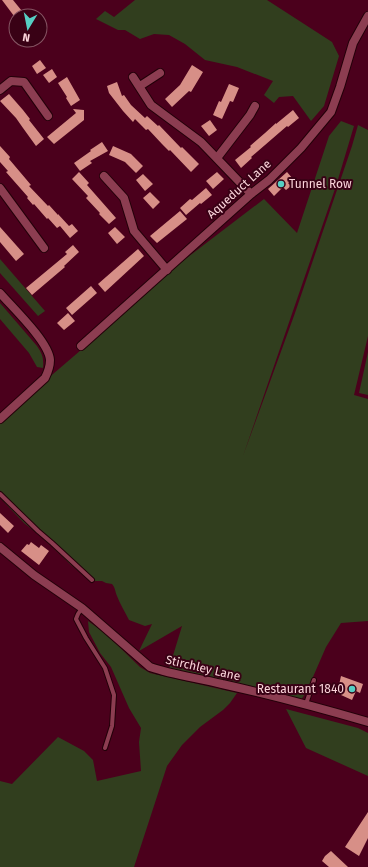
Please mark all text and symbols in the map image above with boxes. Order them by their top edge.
north arrow [8,8,48,48]
text: N [22,30,31,44]
street label: Aqueduct Lane [204,157,274,221]
place label: Tunnel Row [289,177,352,191]
marker: Tunnel Row [276,179,286,189]
street label: Stirchley Lane [164,653,242,683]
place label: Restaurant 1840 [257,682,344,696]
marker: Restaurant 1840 [347,684,357,694]

